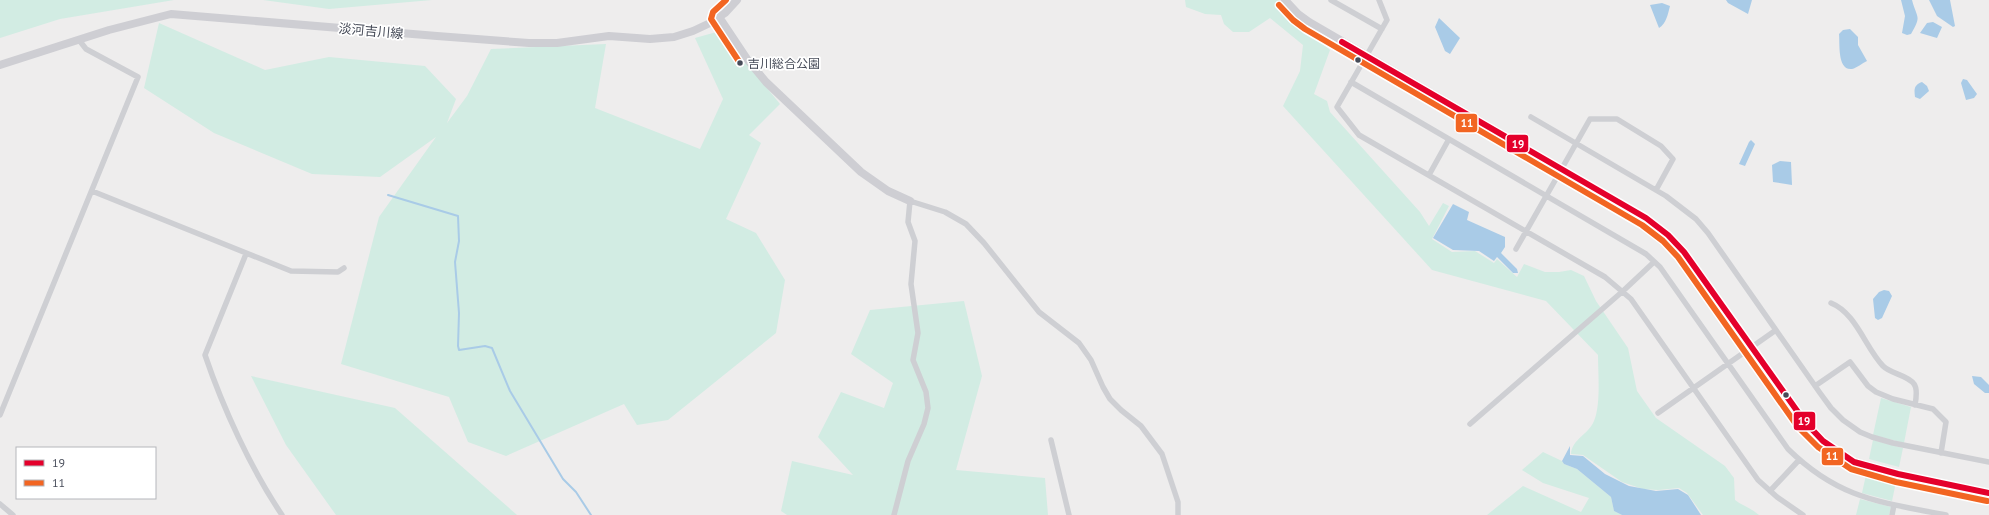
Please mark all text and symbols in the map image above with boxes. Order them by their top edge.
street label: 淡河吉川線 [338,20,404,42]
unlabelled marker [1353,55,1363,65]
place label: 吉川総合公園 [748,56,820,71]
marker: 吉川総合公園 [735,58,745,68]
line badge: 11 [1455,113,1478,133]
text: 11 [1461,116,1473,130]
line badge: 19 [1506,134,1529,153]
text: 19 [1512,137,1524,151]
unlabelled marker [1781,390,1791,400]
line badge: 19 [1793,411,1816,431]
text: 19 [1798,414,1810,428]
legend [16,447,156,499]
line badge: 11 [1821,447,1844,466]
text: 11 [1826,449,1838,463]
text: 19 [52,455,65,470]
text: 11 [52,475,65,490]

